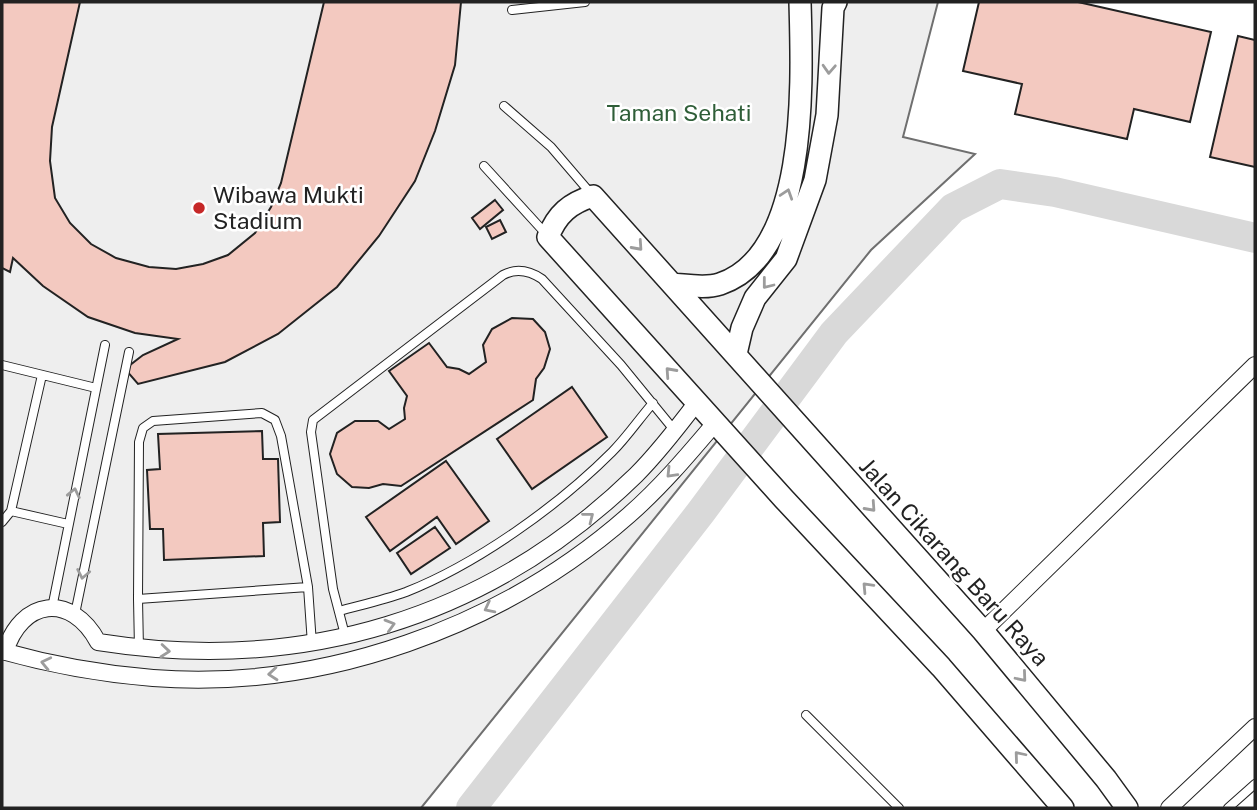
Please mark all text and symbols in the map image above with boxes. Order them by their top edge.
one-way arrow [822,64,837,75]
park label: Taman Sehati [607,99,751,126]
place label: Wibawa Mukti Stadium [213,181,364,234]
one-way arrow [779,188,793,200]
marker: Wibawa Mukti Stadium [191,200,207,216]
one-way arrow [630,238,643,251]
one-way arrow [762,276,775,288]
one-way arrow [666,367,679,380]
street label: Jalan Cikarang Baru Raya [854,452,1055,671]
one-way arrow [666,465,679,478]
one-way arrow [66,487,81,499]
one-way arrow [863,499,875,512]
one-way arrow [581,513,593,526]
one-way arrow [77,568,92,580]
one-way arrow [862,582,875,595]
one-way arrow [484,600,496,614]
one-way arrow [384,618,396,633]
one-way arrow [160,643,171,658]
one-way arrow [40,656,52,671]
one-way arrow [267,666,278,681]
one-way arrow [1014,669,1026,682]
one-way arrow [1015,751,1027,764]

